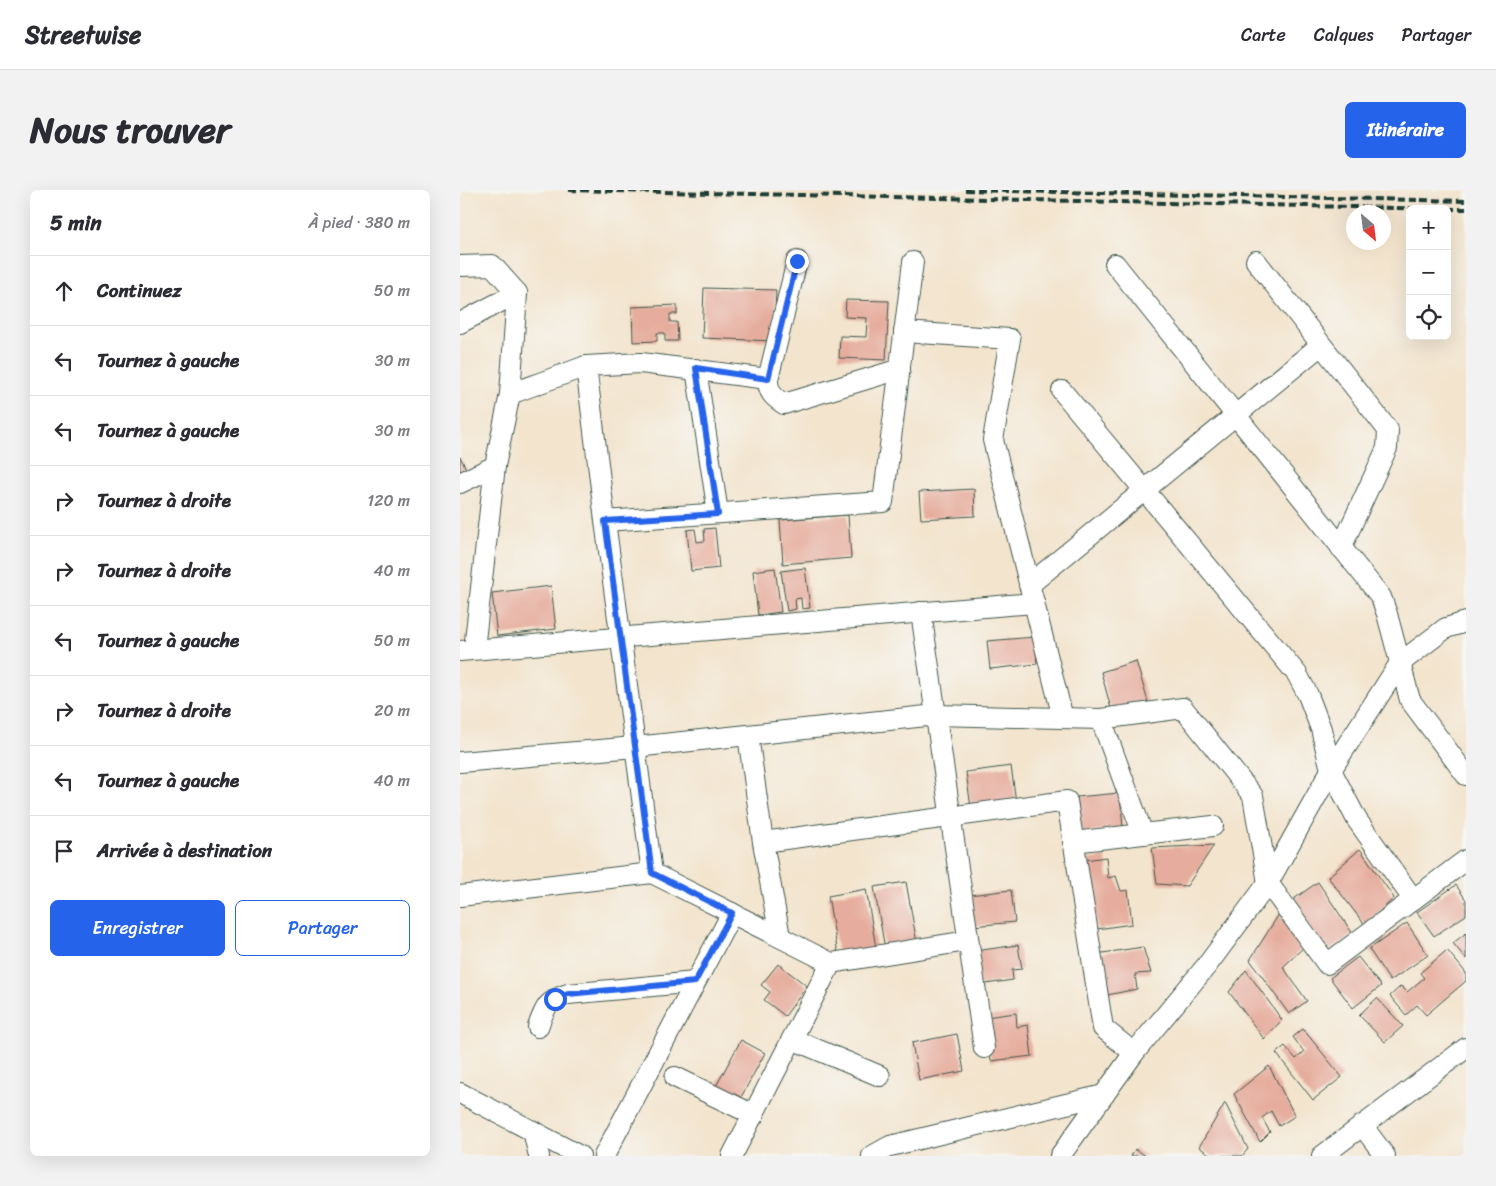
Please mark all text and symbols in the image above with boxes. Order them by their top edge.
text: Streetwise [25,14,141,56]
text: Carte [1241,19,1286,51]
text: Calques [1314,19,1374,51]
text: Partager [1402,19,1471,51]
text: Nous trouver [30,99,230,161]
button: Itinéraire [1345,102,1466,158]
text: 5 min [50,204,102,242]
north arrow [1346,205,1391,250]
map controls [1406,205,1451,340]
button: + [1406,205,1451,250]
text: À pied · 380 m [308,208,410,237]
route end [786,250,809,273]
button: − [1406,250,1451,295]
text: Continuez [97,274,182,307]
text: 50 m [374,276,410,305]
icon: ahead [50,277,78,305]
button: locate [1406,295,1451,340]
text: Tournez à gauche [97,344,239,377]
text: 30 m [375,346,410,375]
icon: left [50,347,78,375]
text: Tournez à gauche [97,414,239,447]
text: 30 m [375,416,410,445]
icon: left [50,417,78,445]
text: Tournez à droite [97,484,231,517]
text: 120 m [367,486,410,515]
icon: right [50,487,78,515]
text: Tournez à droite [97,554,231,587]
text: 40 m [373,556,410,585]
icon: right [50,557,78,585]
text: Tournez à gauche [97,624,239,657]
text: 50 m [374,626,410,655]
icon: left [50,627,78,655]
text: Tournez à droite [97,694,231,727]
text: 20 m [374,696,410,725]
icon: right [50,697,78,725]
text: Tournez à gauche [97,764,239,797]
text: 40 m [373,766,410,795]
icon: left [50,767,78,795]
text: Arrivée à destination [97,834,272,867]
icon: arrive [50,837,78,865]
button: Enregistrer [50,900,225,956]
button: Partager [235,900,410,956]
route start [544,988,567,1011]

